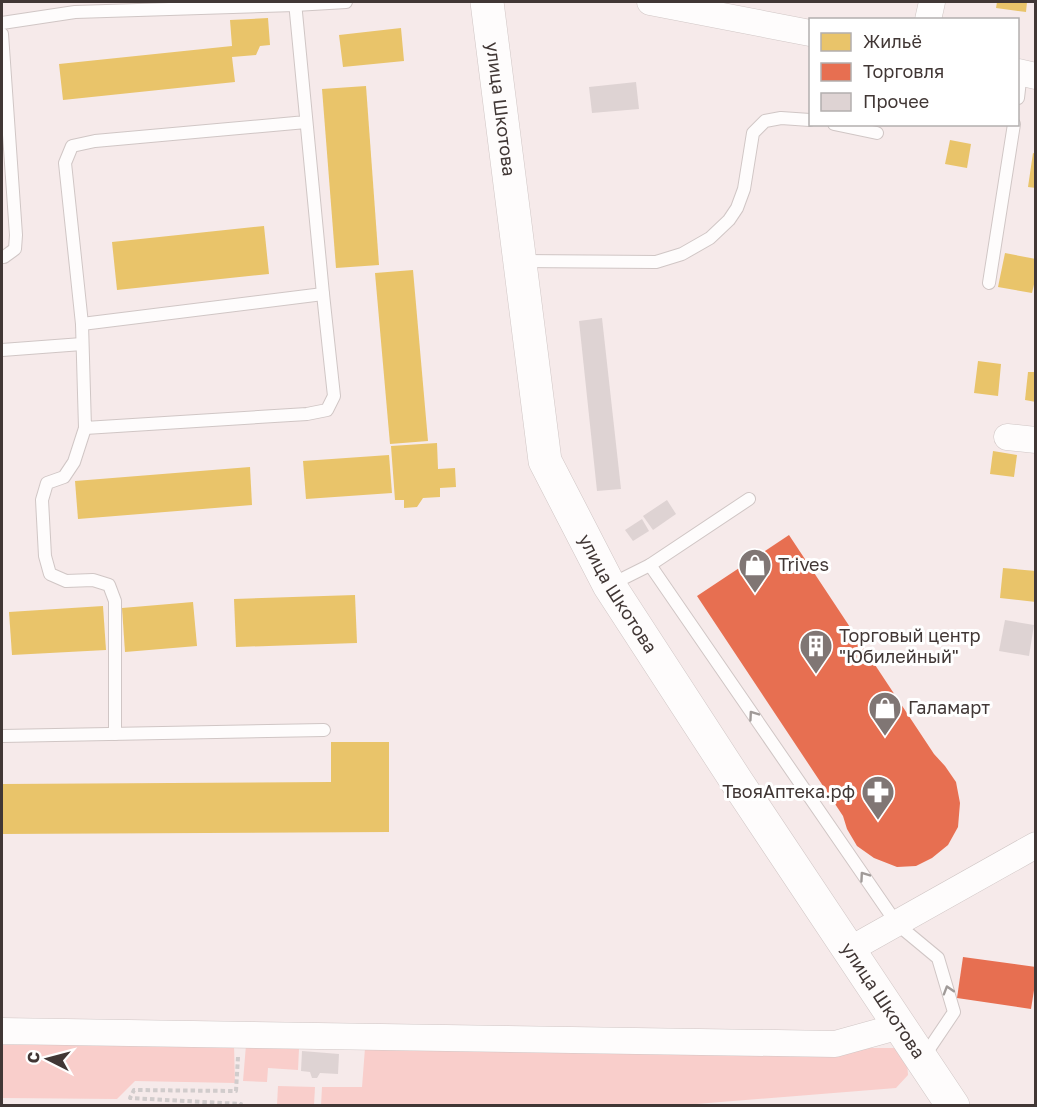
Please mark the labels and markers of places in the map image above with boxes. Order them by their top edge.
shop icon: Trives [737,547,773,594]
place label: Trives [778,553,829,575]
place label: Торговый центр "Юбилейный" [839,624,981,667]
building icon: Торговый центр "Юбилейный" [798,628,834,675]
shop icon: Галамарт [867,690,903,737]
place label: Галамарт [908,696,990,718]
pharmacy icon: ТвояАптека.рф [860,774,896,821]
place label: ТвояАптека.рф [722,780,855,802]

